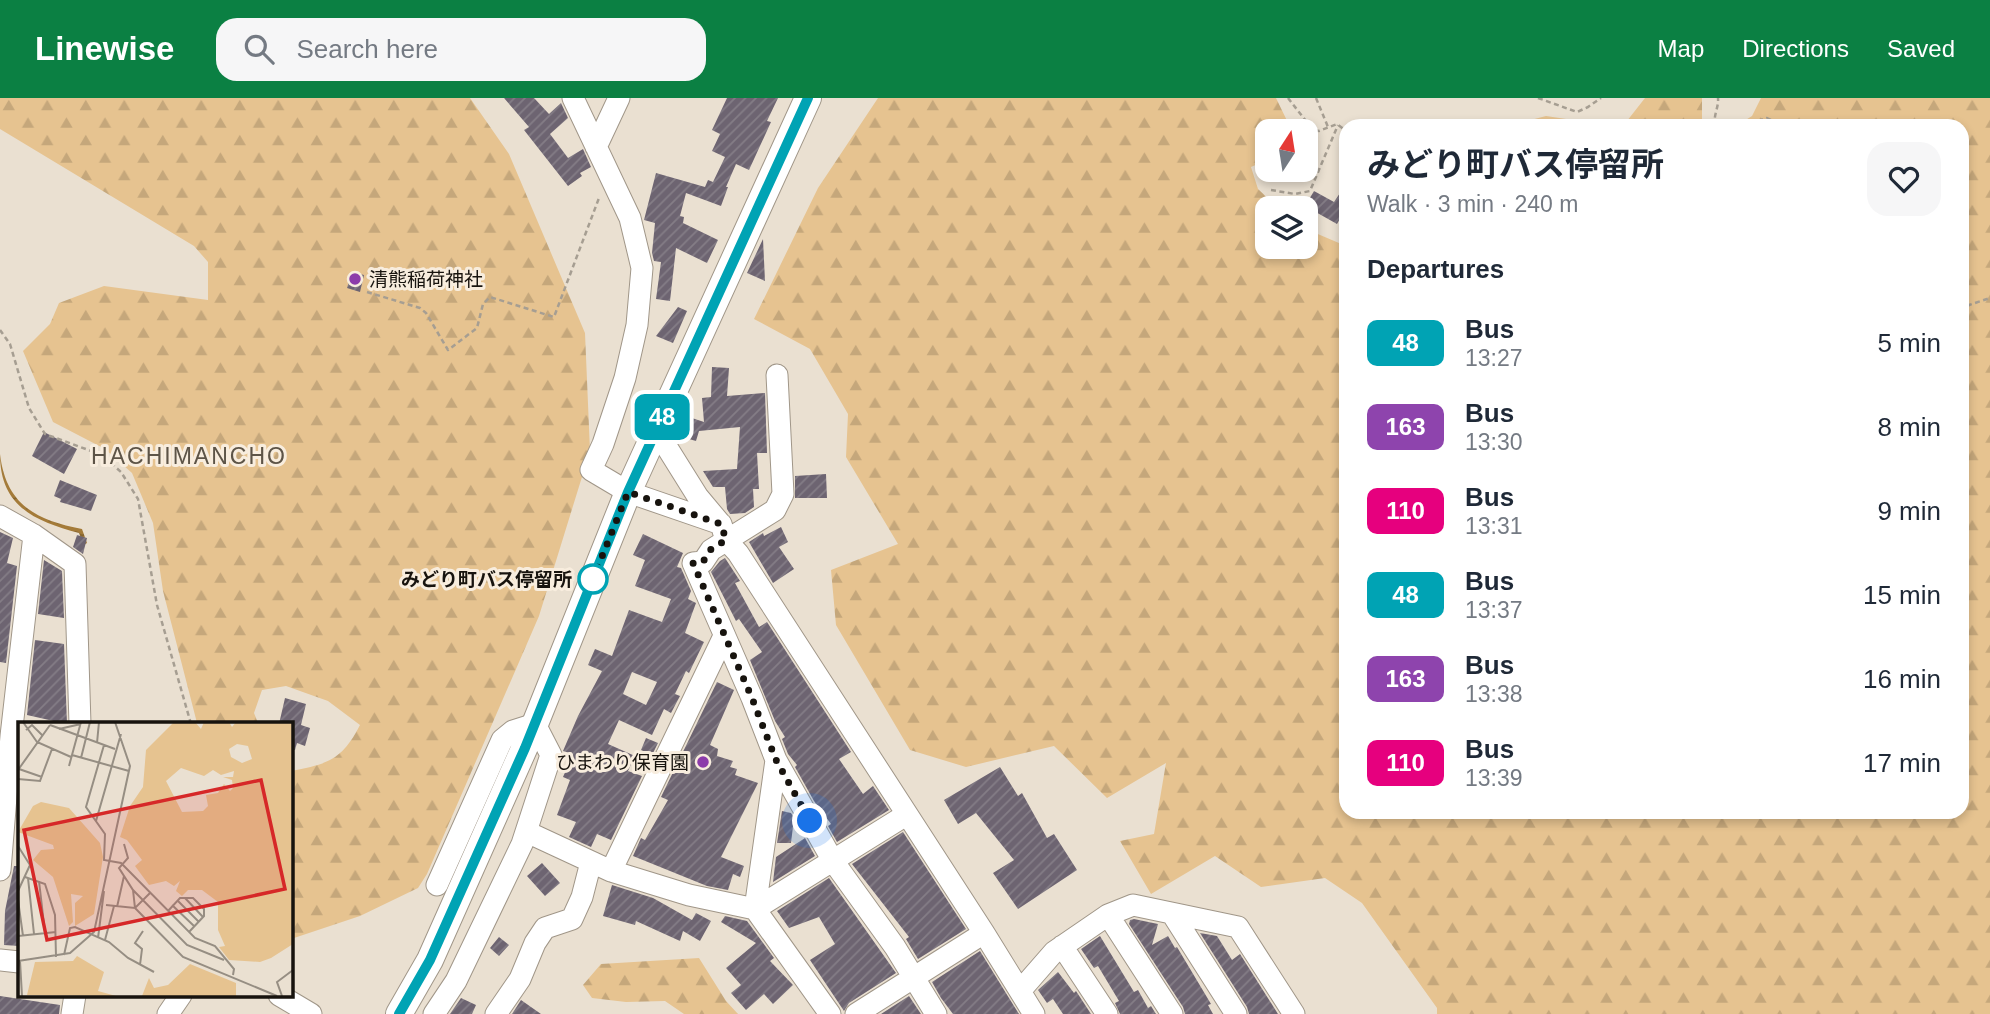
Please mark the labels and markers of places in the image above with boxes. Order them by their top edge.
place label: 清熊稲荷神社 [369,269,483,290]
marker: 清熊稲荷神社 [347,271,363,287]
marker: みどり町バス停留所 [578,564,608,594]
place label: みどり町バス停留所 [401,569,572,590]
place label: ひまわり保育園 [556,752,689,773]
marker: ひまわり保育園 [695,754,711,770]

